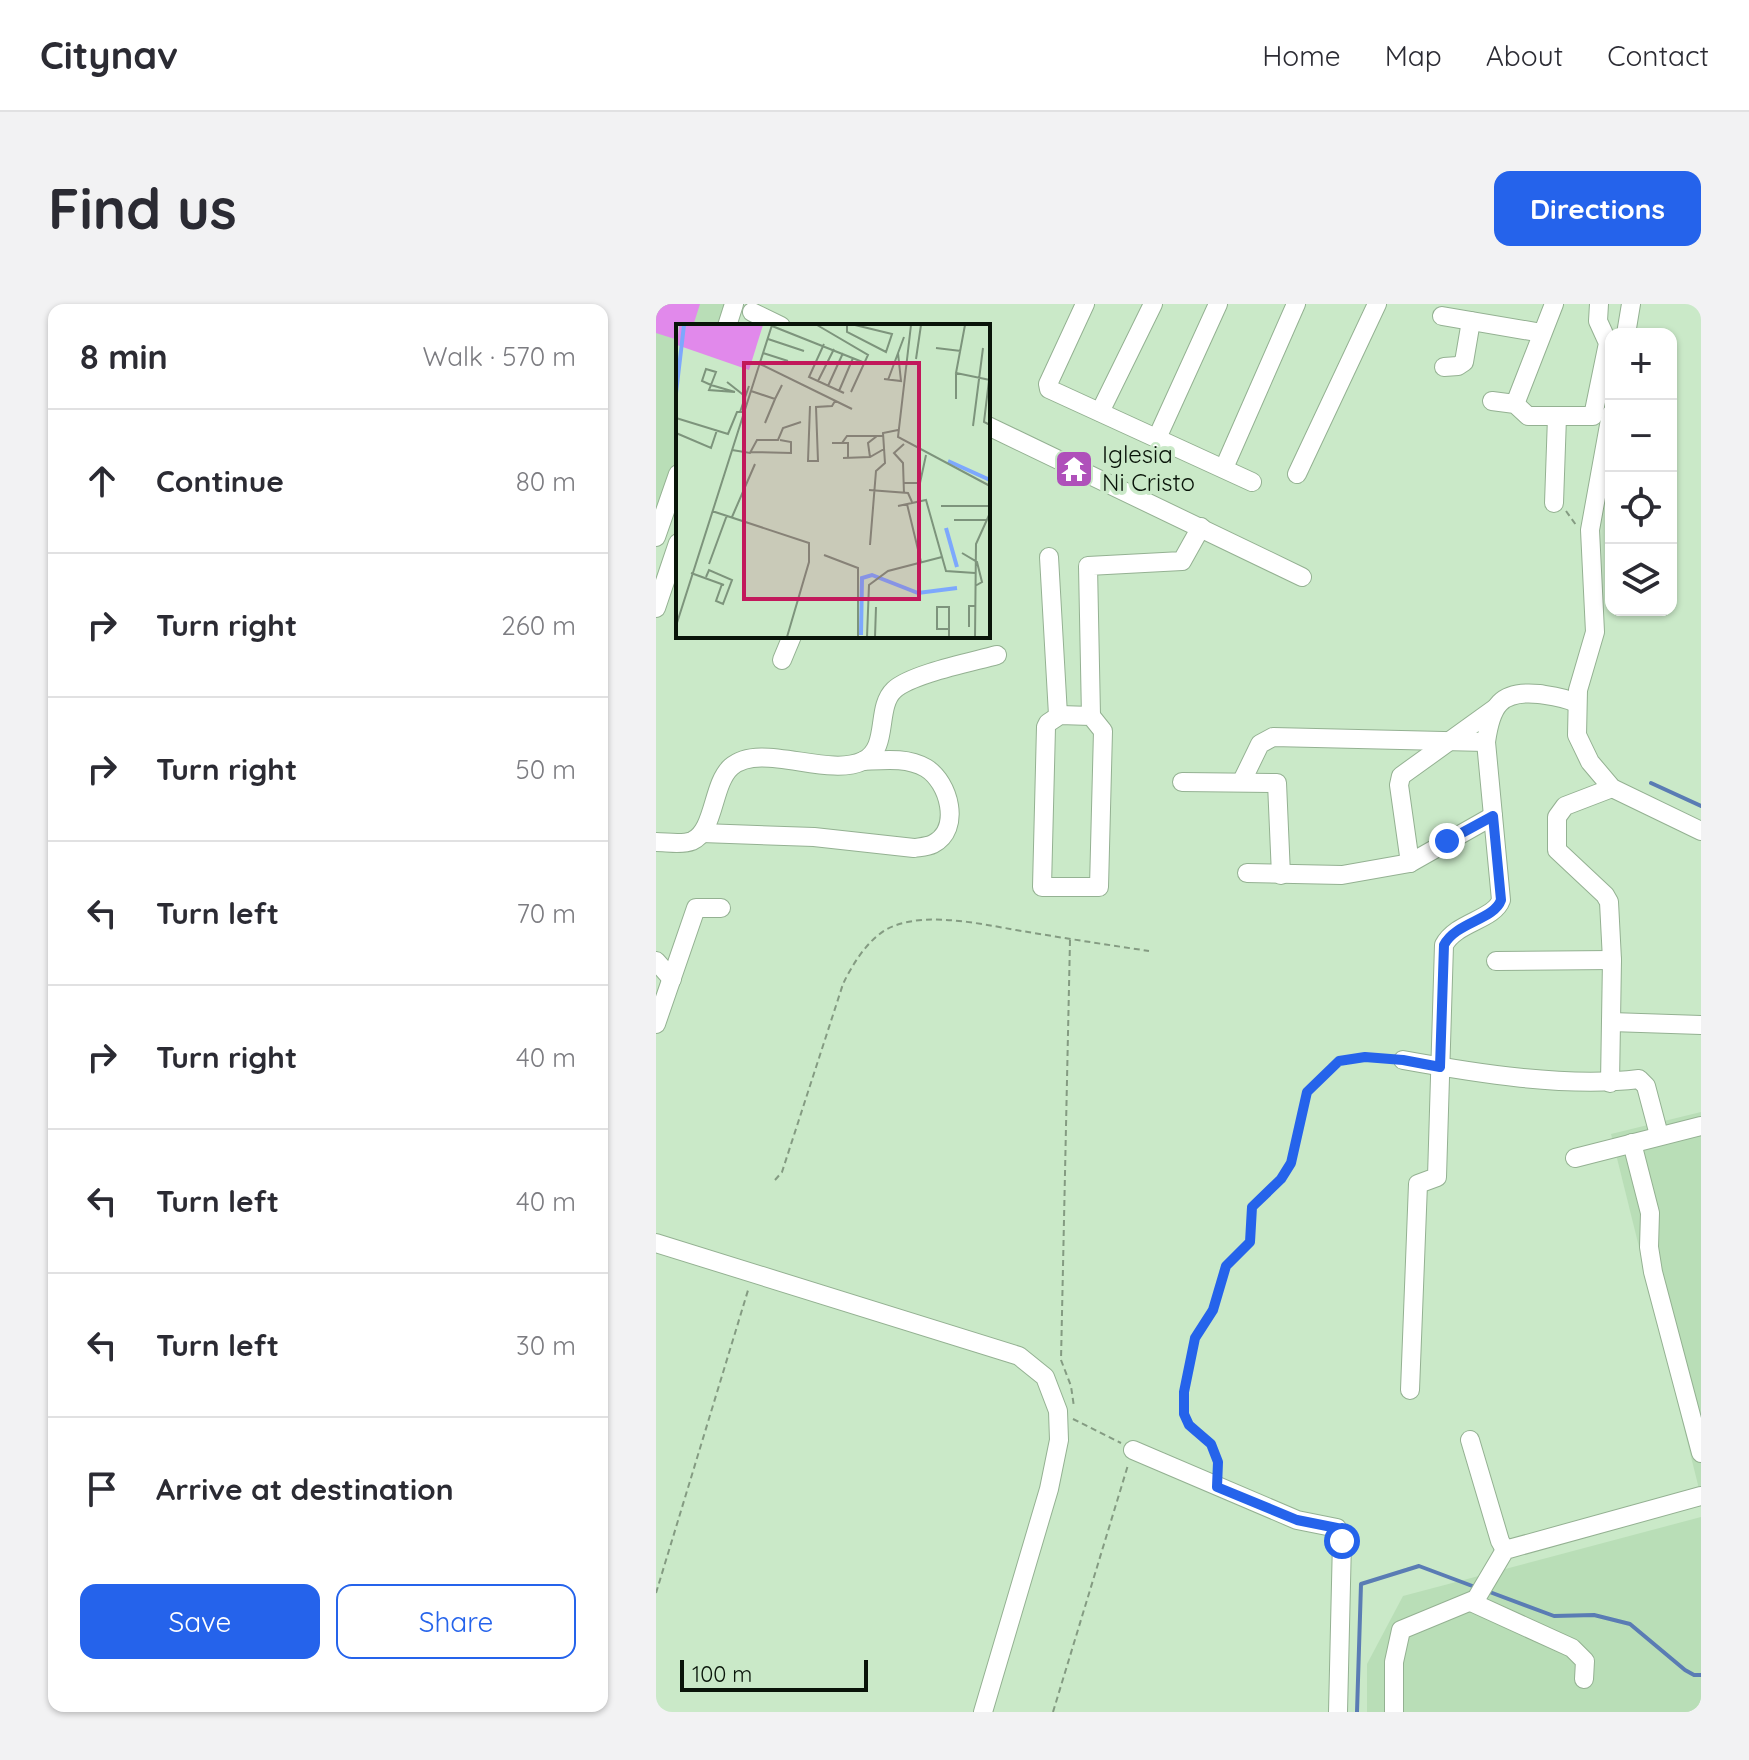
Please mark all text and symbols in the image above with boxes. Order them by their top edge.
text: Citynav [40,31,178,79]
text: Home [1262,38,1341,73]
text: Map [1385,38,1442,73]
text: About [1486,38,1563,73]
text: Contact [1607,38,1709,73]
button: Directions [1494,171,1701,246]
text: Find us [48,173,237,243]
inset map [676,324,990,638]
map controls [1605,328,1677,616]
button: + [1605,328,1677,400]
text: 8 min [80,335,168,378]
text: Walk · 570 m [422,340,576,373]
button: − [1605,400,1677,472]
place label: Iglesia Ni Cristo [1102,439,1195,497]
temple icon: Iglesia Ni Cristo [1053,448,1095,490]
icon: ahead [80,459,124,503]
text: Continue [156,462,284,500]
text: 80 m [516,465,576,498]
button: locate [1605,472,1677,544]
button: layers [1605,544,1677,616]
icon: right [80,603,124,647]
text: Turn right [156,606,297,644]
text: 260 m [501,609,576,642]
icon: right [80,747,124,791]
text: Turn right [156,750,297,788]
text: 50 m [516,753,576,786]
route end [1429,823,1465,859]
icon: left [80,891,124,935]
text: Turn left [156,894,279,932]
text: 70 m [516,897,576,930]
icon: right [80,1035,124,1079]
text: Turn right [156,1038,297,1076]
text: 40 m [516,1041,576,1074]
icon: left [80,1179,124,1223]
text: Turn left [156,1182,279,1220]
text: 40 m [516,1185,576,1218]
icon: left [80,1323,124,1367]
text: Turn left [156,1326,279,1364]
text: 30 m [516,1329,576,1362]
icon: arrive [80,1467,124,1511]
text: Arrive at destination [156,1470,454,1508]
route start [1324,1523,1360,1559]
button: Save [80,1584,320,1659]
button: Share [336,1584,576,1659]
scale bar [680,1656,868,1692]
text: 100 m [692,1660,752,1688]

